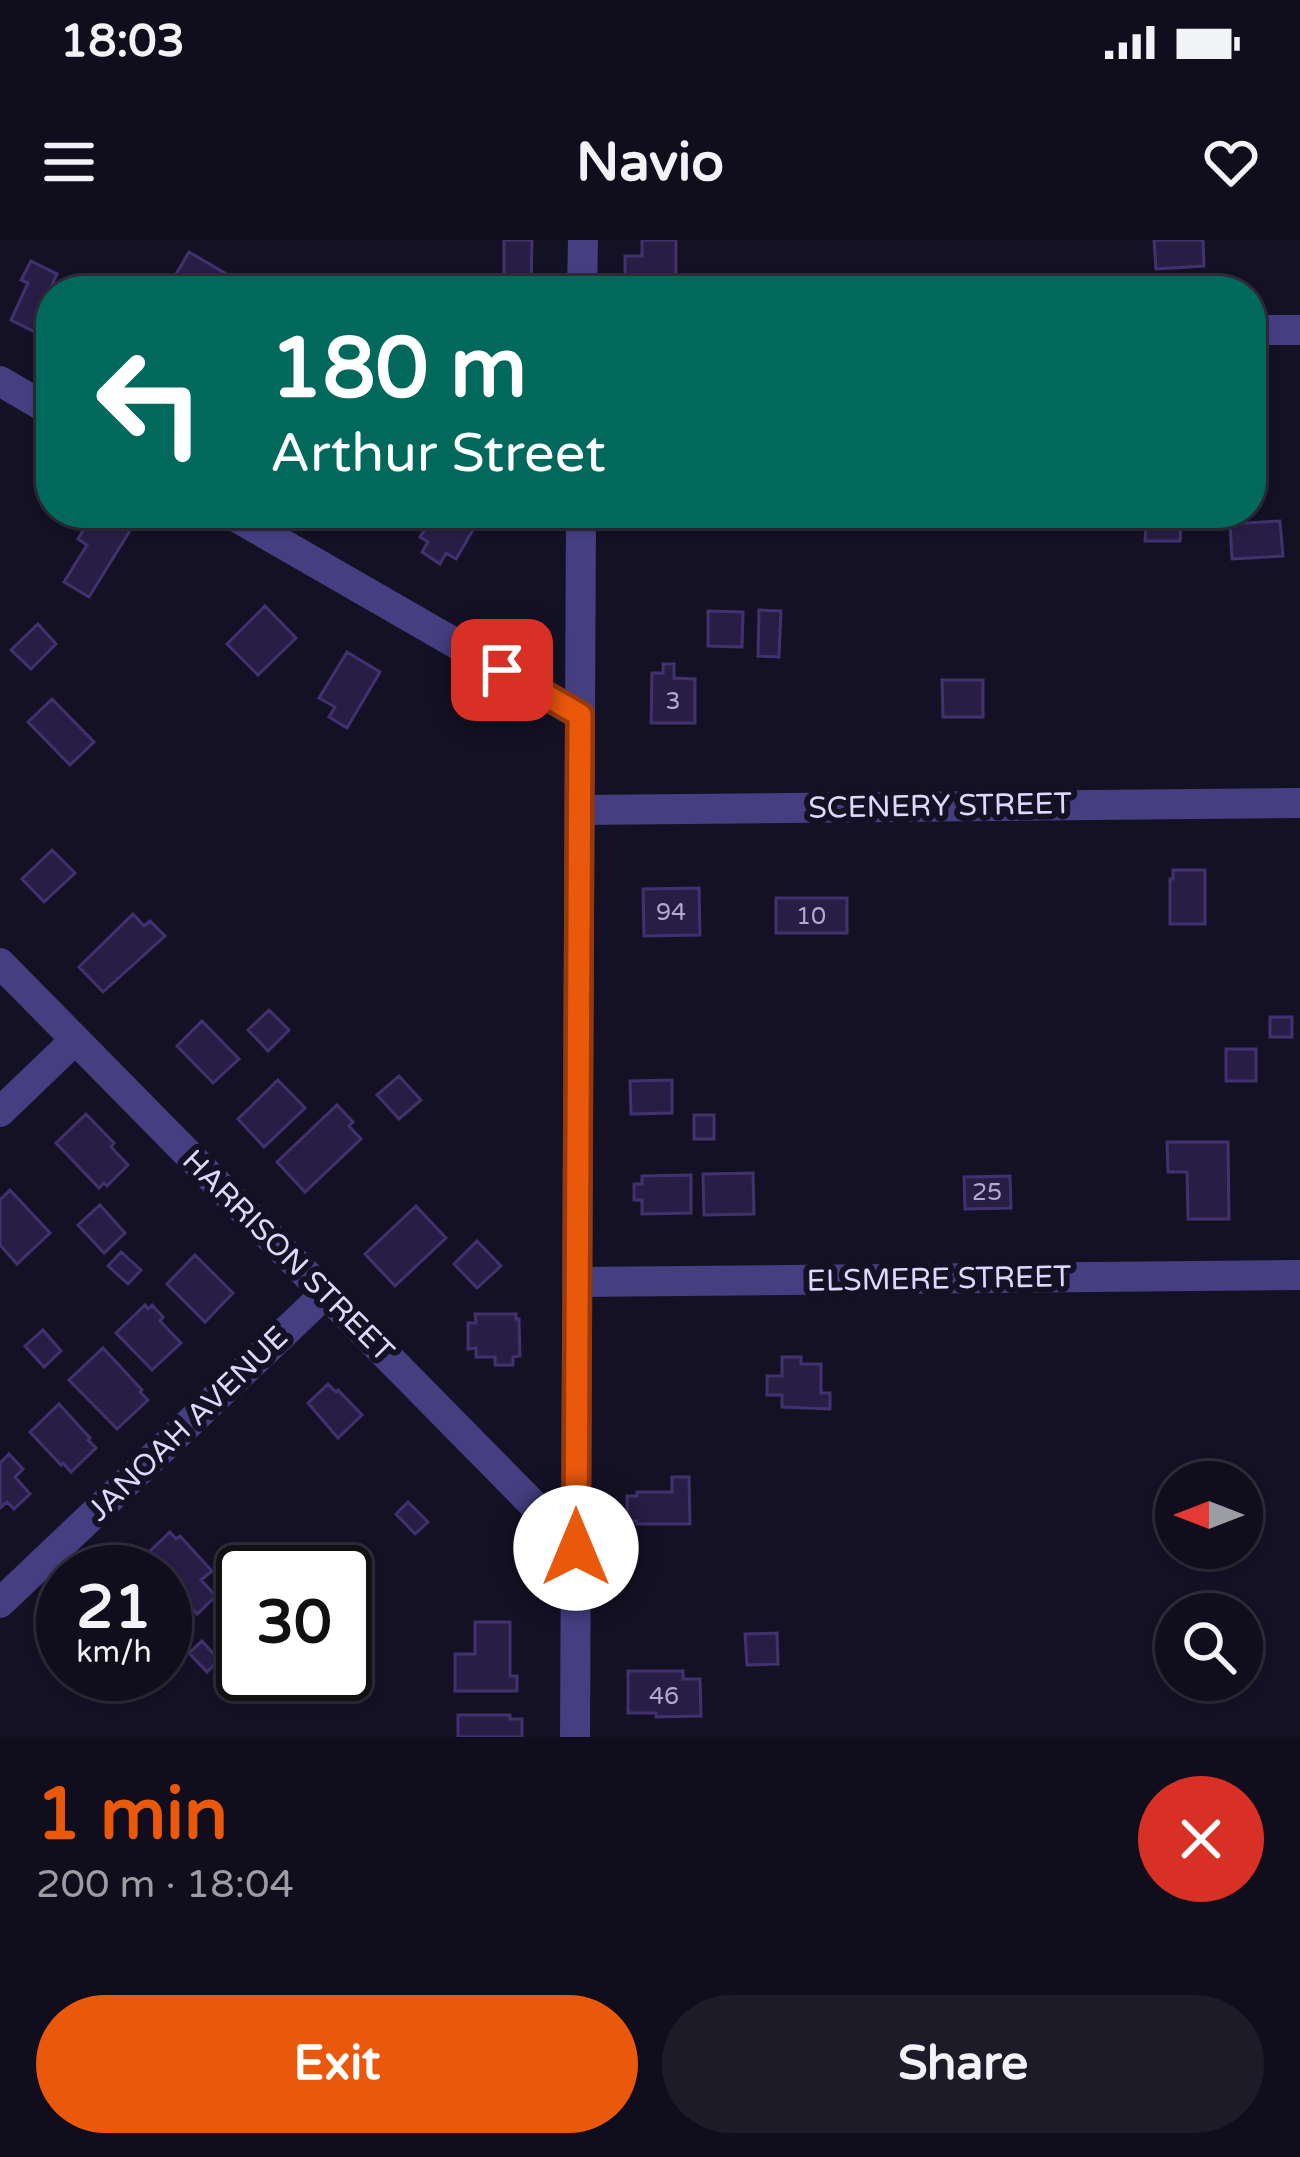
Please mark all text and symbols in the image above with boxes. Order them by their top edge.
text: 18:03 [60,15,185,69]
icon: menu [36,129,102,195]
icon: heart [1198,129,1264,195]
text: Navio [576,130,724,195]
text: 180 m [270,319,527,420]
icon: left [72,324,228,480]
text: Arthur Street [270,421,606,486]
pin [451,619,553,721]
icon: arrive [469,637,535,703]
house number: 3 [665,687,681,716]
street label: SCENERY STREET [808,785,1072,827]
house number: 94 [656,898,686,927]
house number: 10 [796,902,826,931]
street label: HARRISON STREET [174,1142,402,1370]
house number: 25 [972,1178,1002,1207]
street label: ELSMERE STREET [806,1258,1072,1300]
street label: JANOAH AVENUE [80,1319,296,1529]
north arrow [1155,1461,1263,1569]
map controls [1155,1461,1263,1701]
position arrow [513,1485,639,1611]
speed limit sign: 30 [216,1545,372,1701]
text: 21 [76,1572,152,1644]
button: search [1155,1593,1263,1701]
text: km/h [76,1634,152,1671]
house number: 46 [649,1682,679,1711]
text: 1 min [36,1772,228,1859]
button: close [1138,1776,1264,1902]
text: 200 m · 18:04 [36,1861,294,1908]
button: Exit [36,1995,638,2133]
button: Share [662,1995,1264,2133]

